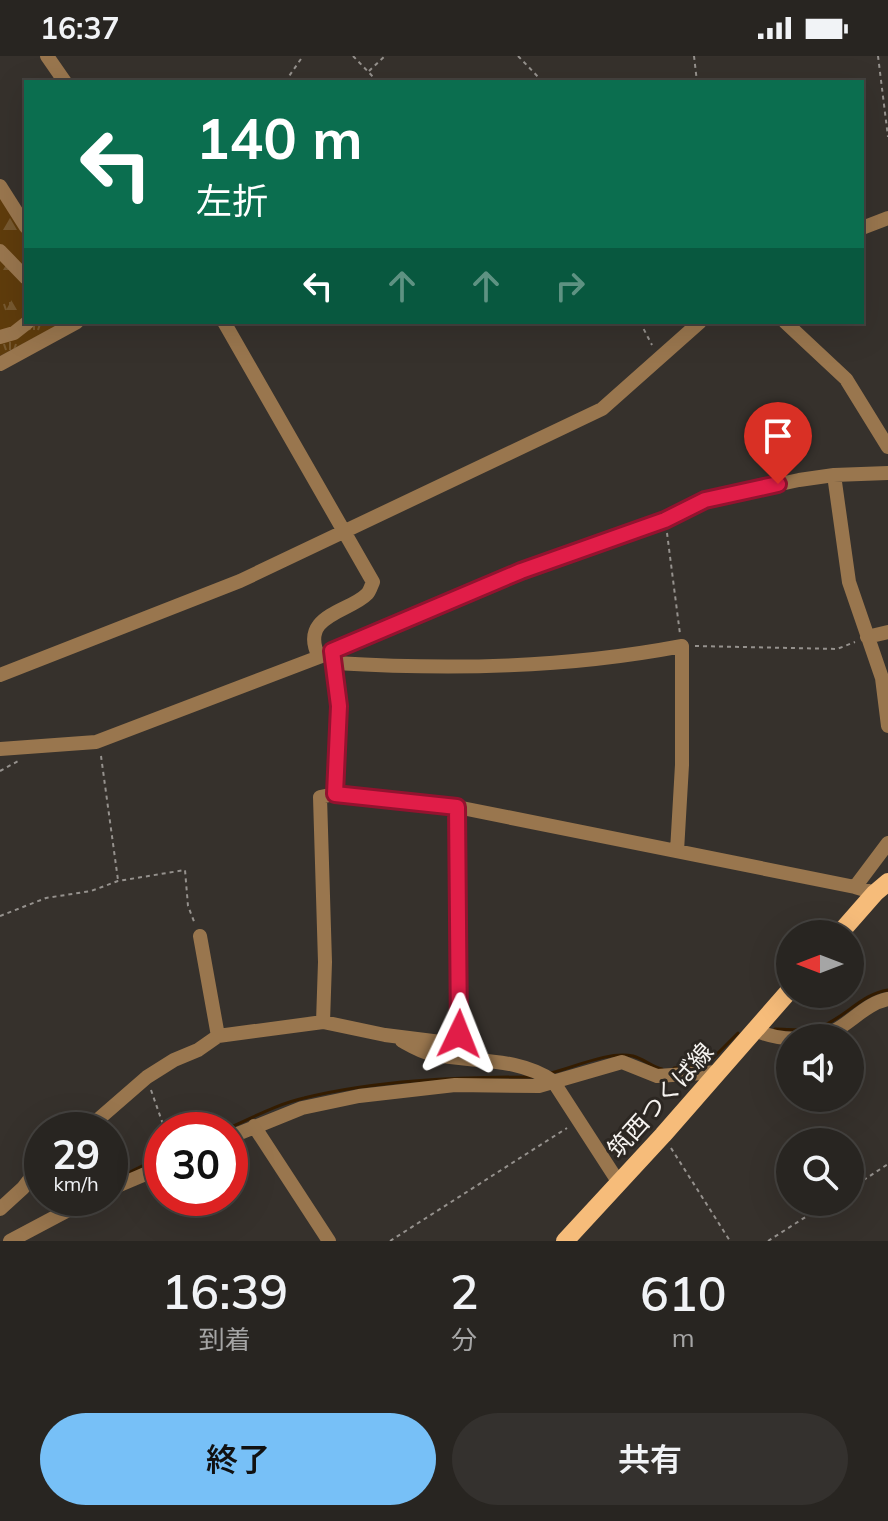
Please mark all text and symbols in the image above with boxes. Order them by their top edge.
text: 16:37 [40,9,119,47]
text: 140 m [196,103,363,173]
icon: left [64,112,168,216]
text: 左折 [196,178,268,223]
icon: left [296,264,340,308]
icon: ahead [380,264,424,308]
icon: ahead [464,264,508,308]
icon: right [548,264,592,308]
pin [744,402,812,484]
icon: arrive [756,414,800,458]
north arrow [776,920,864,1008]
map controls [776,920,864,1216]
position arrow [417,992,501,1076]
button: sound [776,1024,864,1112]
street label: 筑西つくば線 [601,1036,719,1164]
speed limit sign: 30 [144,1112,248,1216]
button: search [776,1128,864,1216]
text: 29 [52,1129,100,1179]
text: km/h [53,1171,99,1196]
text: 16:39 [162,1261,288,1321]
text: 2 [450,1261,478,1321]
text: 610 [640,1263,726,1323]
text: m [672,1321,695,1354]
text: 到着 [199,1323,251,1356]
text: 分 [451,1323,477,1356]
button: 終了 [40,1413,436,1505]
button: 共有 [452,1413,848,1505]

